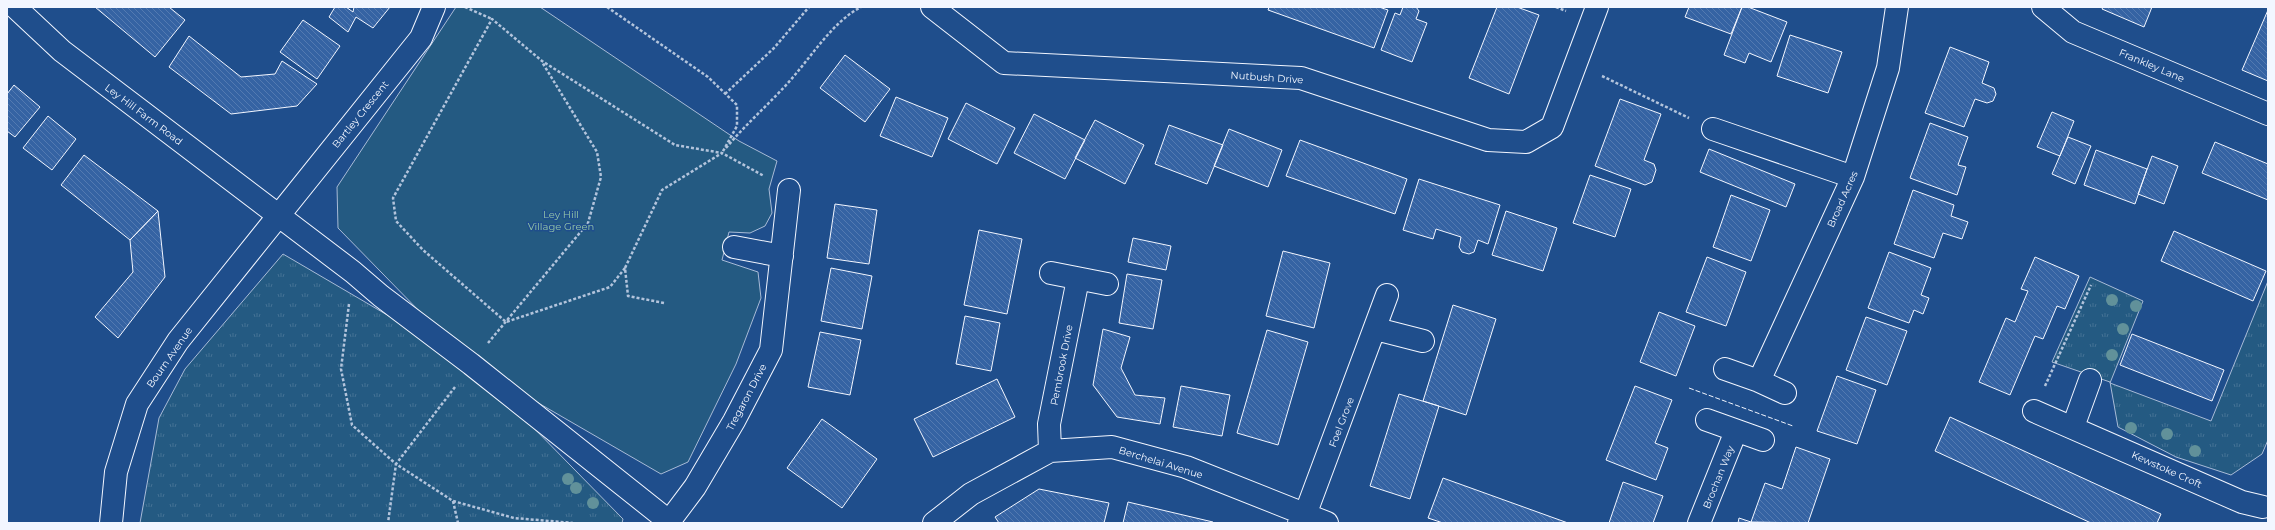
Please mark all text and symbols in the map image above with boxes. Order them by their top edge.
street label: Frankley Lane [2117,46,2186,85]
street label: Nutbush Drive [1230,68,1304,87]
street label: Bartley Crescent [329,78,391,151]
street label: Ley Hill Farm Road [102,81,185,148]
street label: Broad Acres [1824,169,1861,229]
park label: Ley Hill Village Green [528,208,594,233]
street label: Bourn Avenue [144,324,195,390]
street label: Pembrook Drive [1047,324,1076,406]
street label: Tregaron Drive [723,362,770,433]
street label: Foel Grove [1326,395,1357,449]
street label: Berchelai Avenue [1117,443,1205,481]
street label: Brochan Way [1700,443,1737,511]
street label: Kewstoke Croft [2130,448,2204,491]

